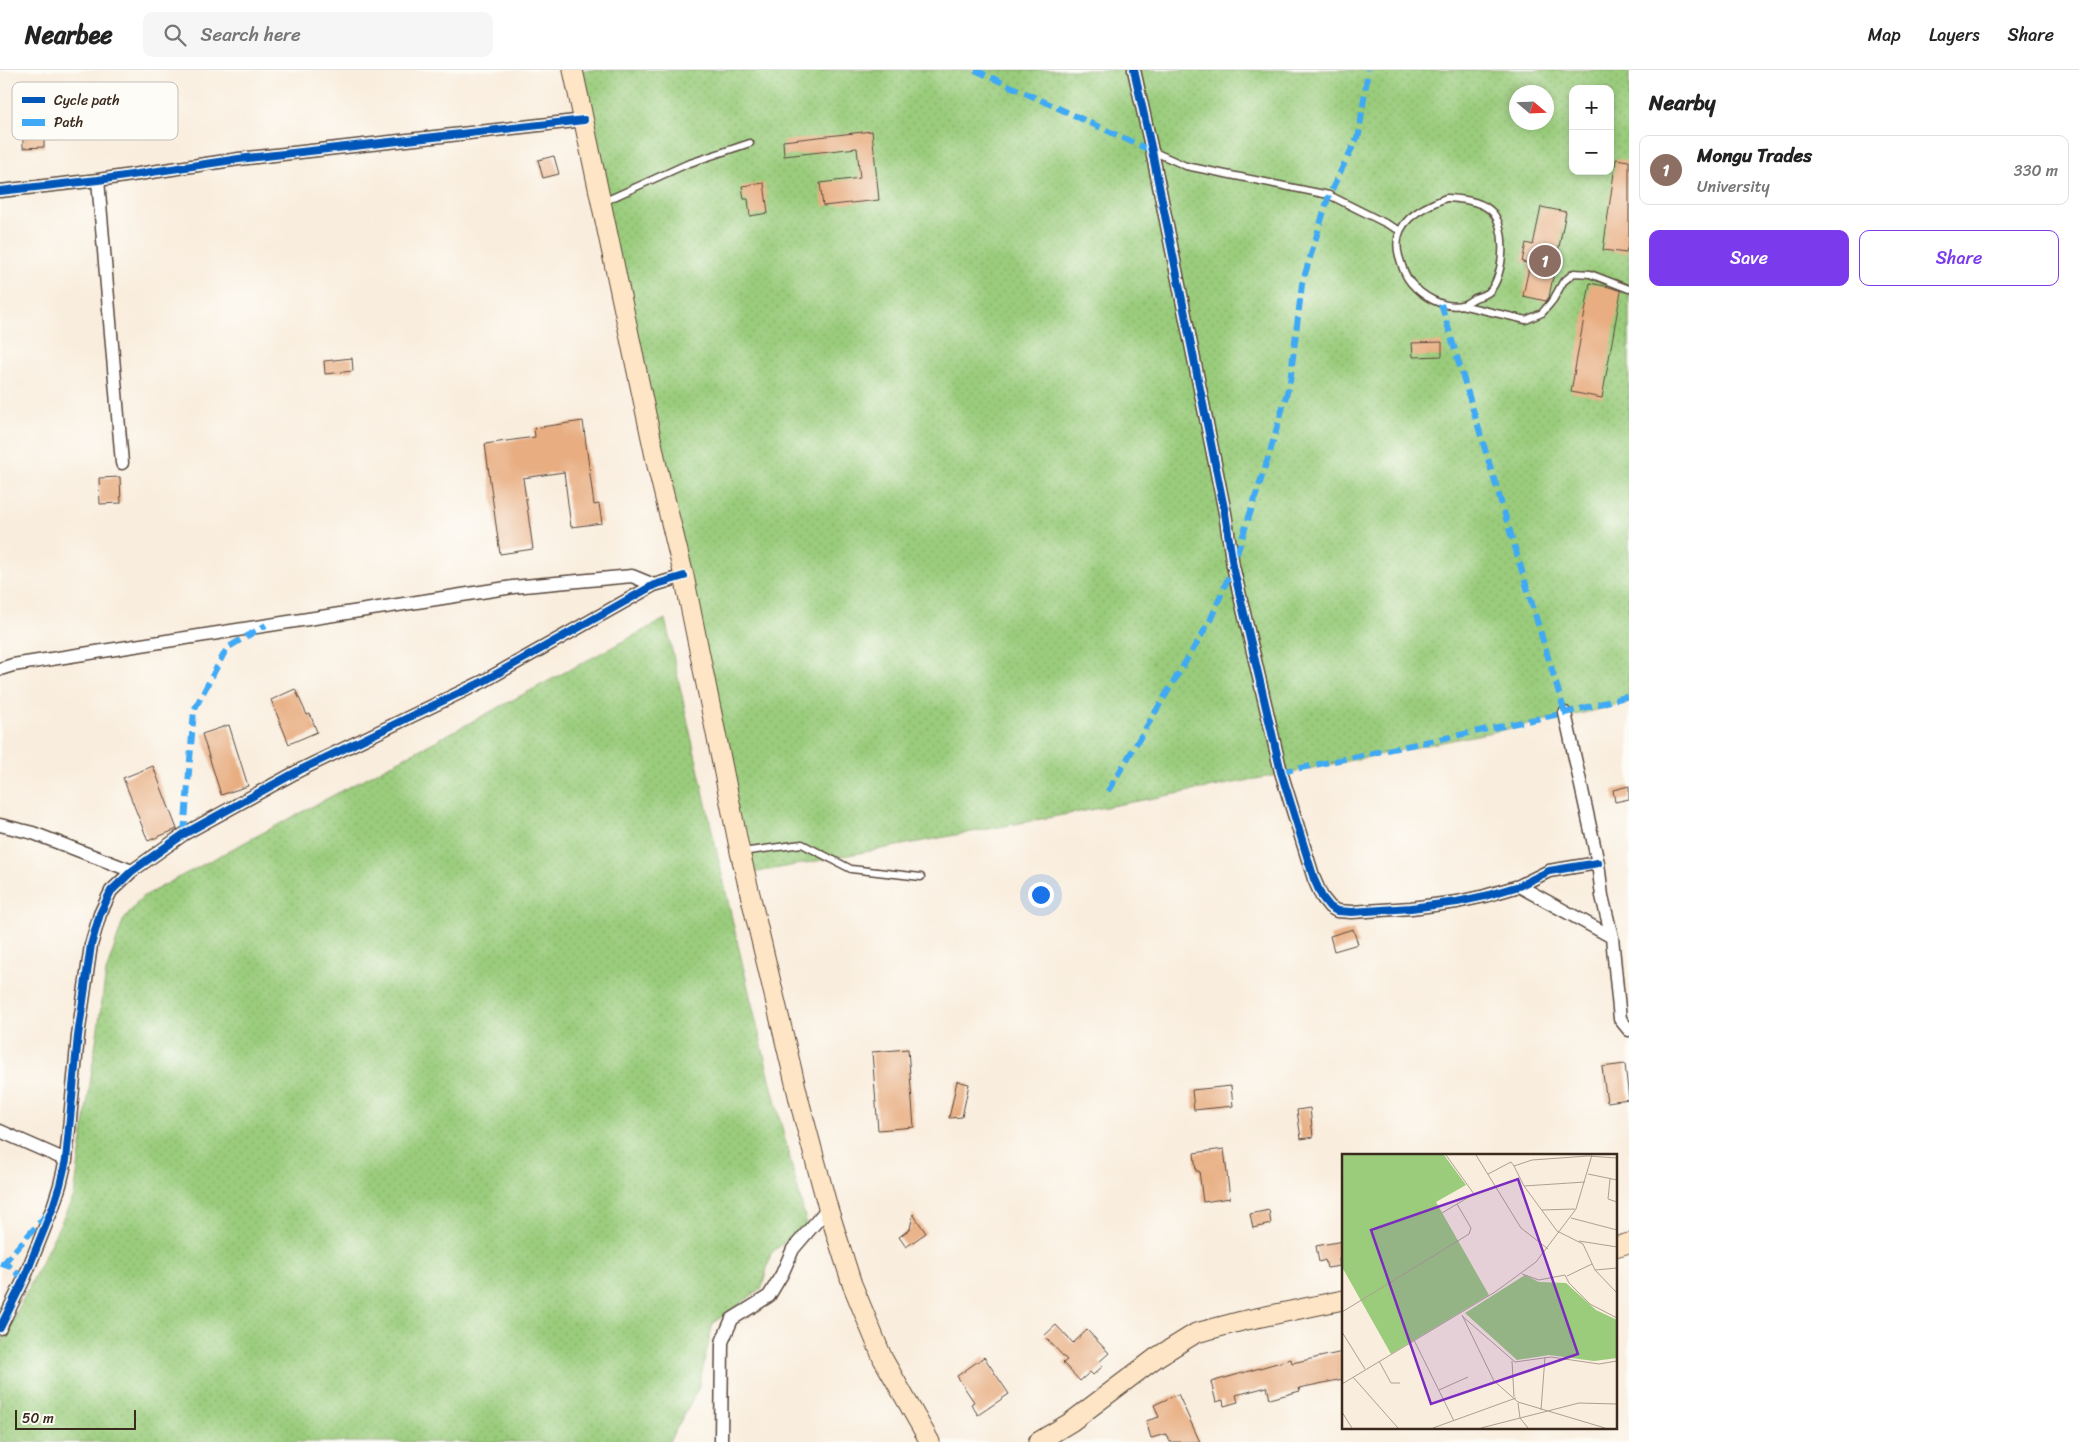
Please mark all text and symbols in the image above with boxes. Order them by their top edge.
search box [143,12,493,57]
text: Nearbee [25,14,113,56]
text: Search here [201,18,301,51]
text: Map [1868,19,1901,51]
text: Layers [1929,19,1980,51]
text: Share [2008,19,2054,51]
icon: search [161,21,189,49]
legend [12,82,178,140]
text: Nearby [1649,84,1715,122]
north arrow [1509,85,1554,130]
map controls [1569,85,1614,175]
button: + [1569,85,1614,130]
text: Cycle path [54,88,120,113]
text: Path [54,110,83,135]
button: − [1569,130,1614,175]
text: Mongu Trades [1697,139,1812,172]
text: 1 [1663,156,1669,185]
text: 330 m [2014,156,2058,185]
text: University [1697,172,1770,201]
button: Save [1649,230,1849,286]
button: Share [1859,230,2059,286]
pin: 1 [1529,242,1561,280]
your location [1028,882,1054,908]
inset map [1342,1154,1616,1430]
text: 50 m [22,1406,54,1431]
scale bar [15,1407,136,1430]

